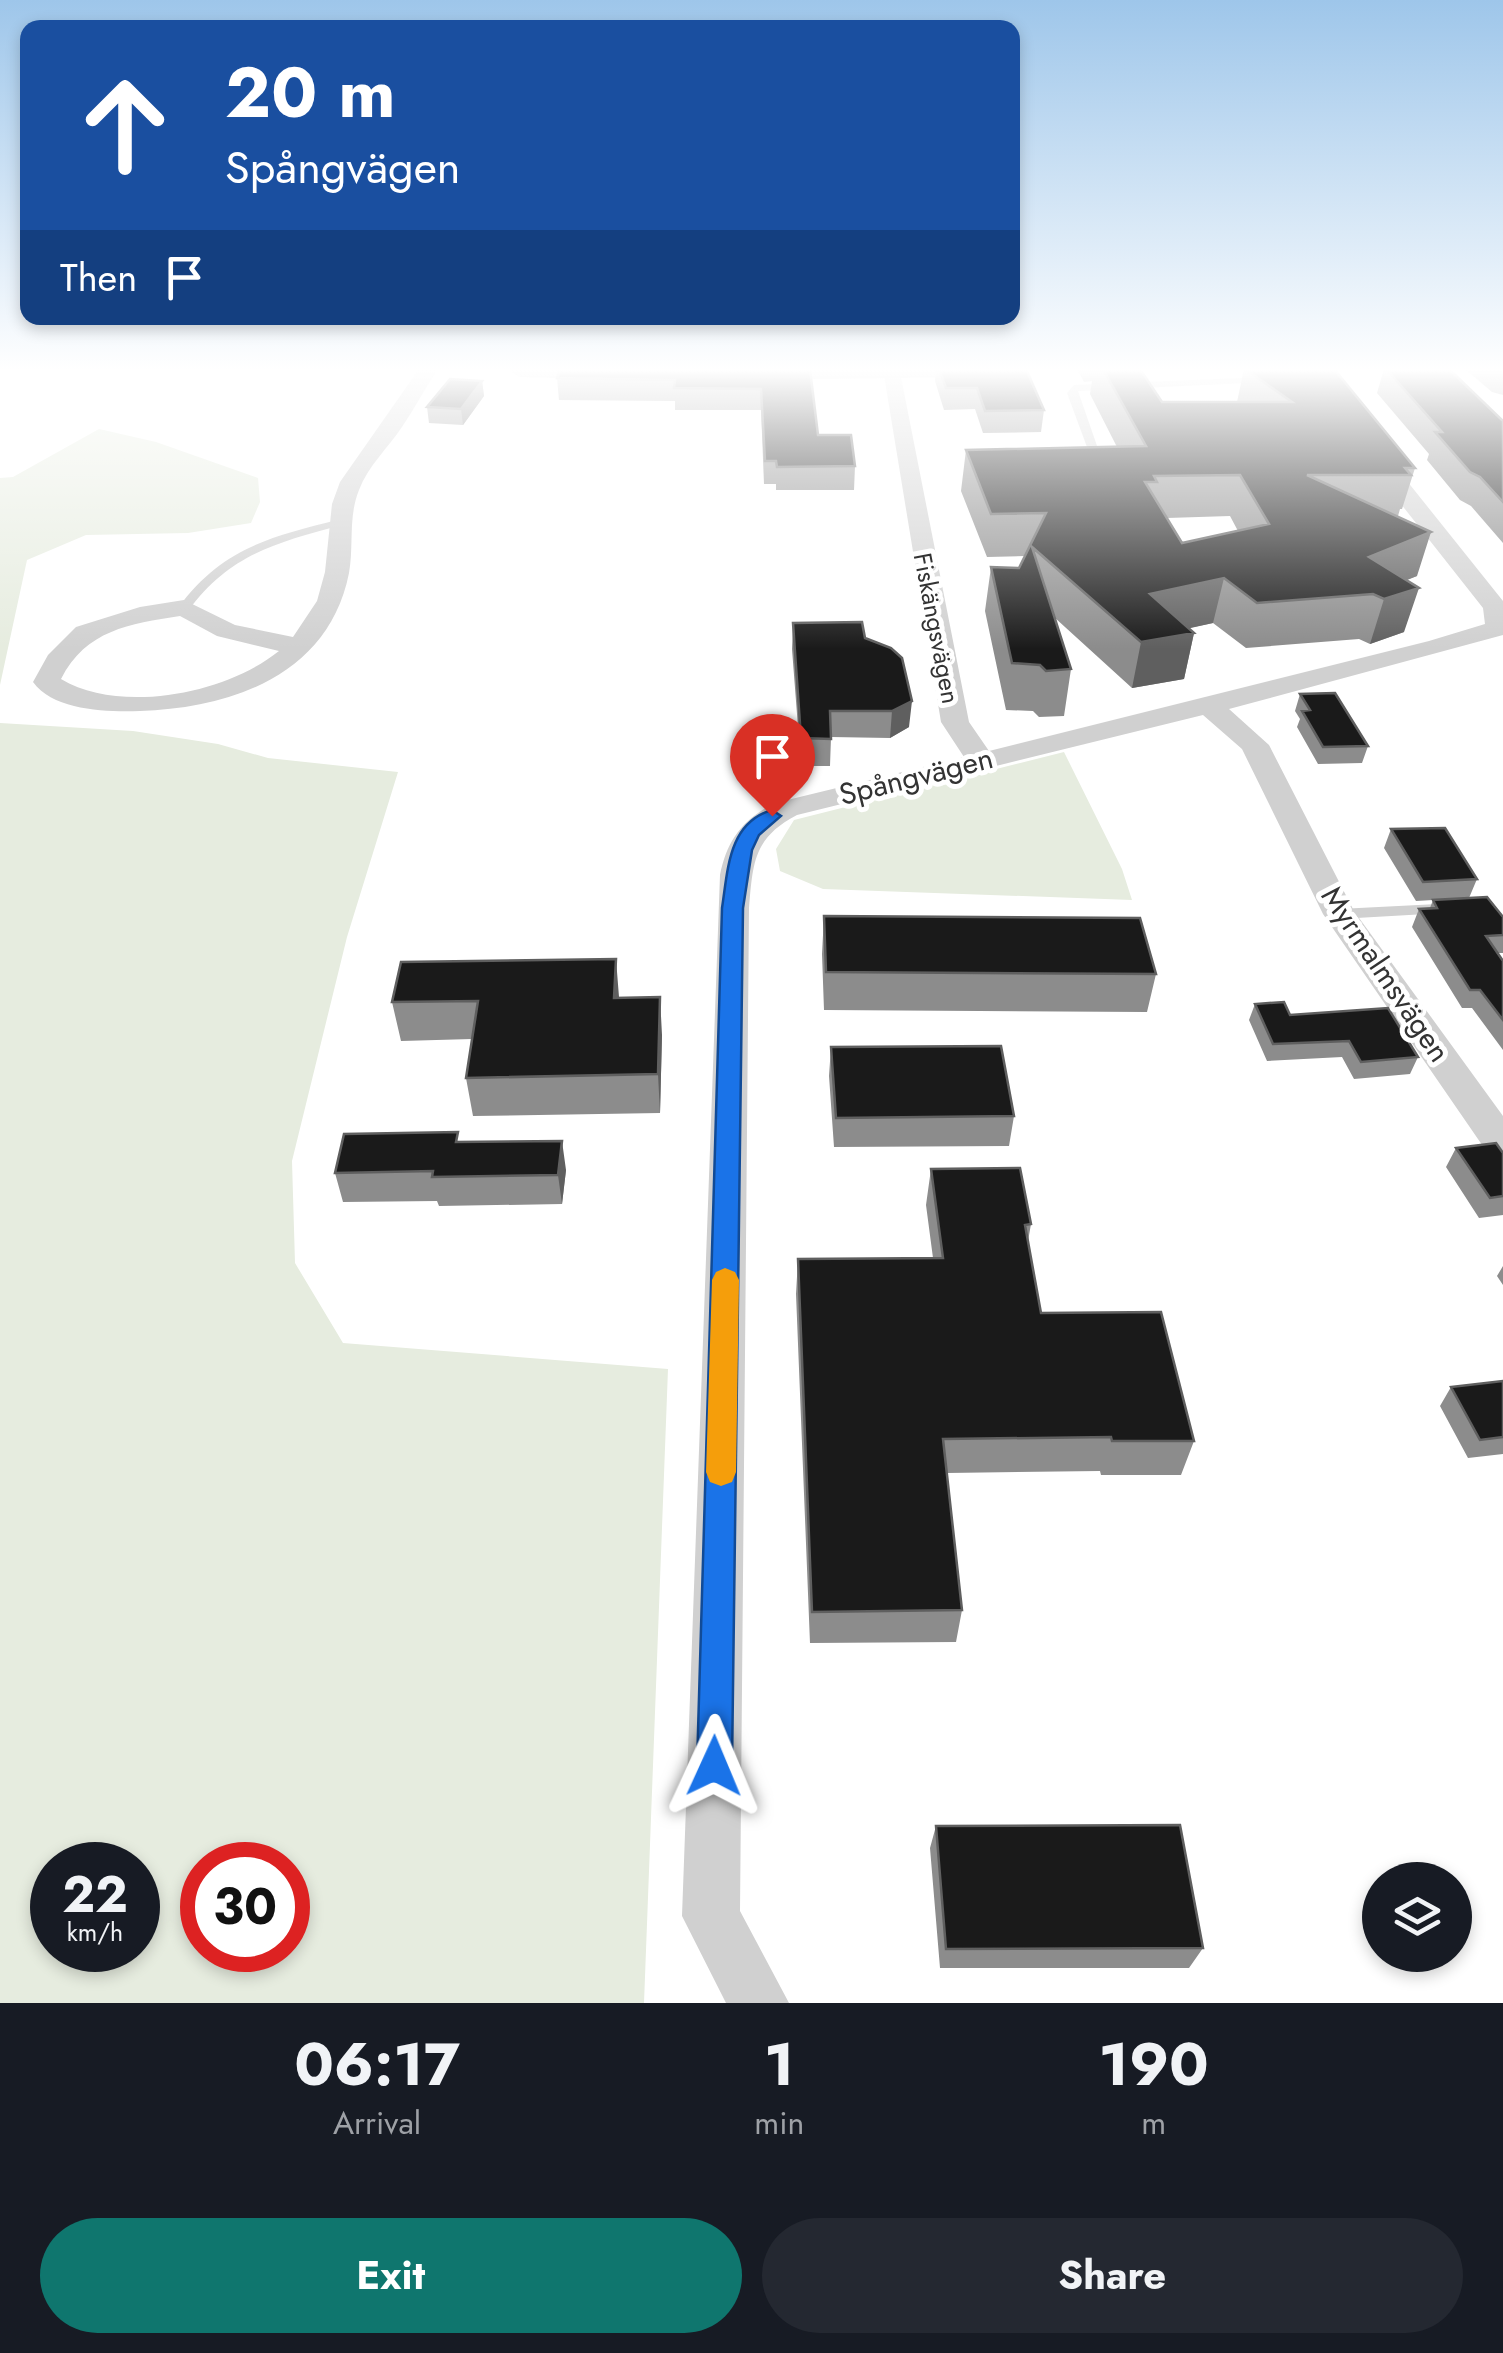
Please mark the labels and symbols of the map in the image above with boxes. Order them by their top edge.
street label: Fiskängsvägen [905,550,969,706]
pin [730,714,815,817]
street label: Spångvägen [835,736,997,816]
street label: Myrmalmsvägen [1311,877,1461,1071]
position arrow [662,1714,766,1818]
speed limit sign: 30 [180,1842,310,1972]

